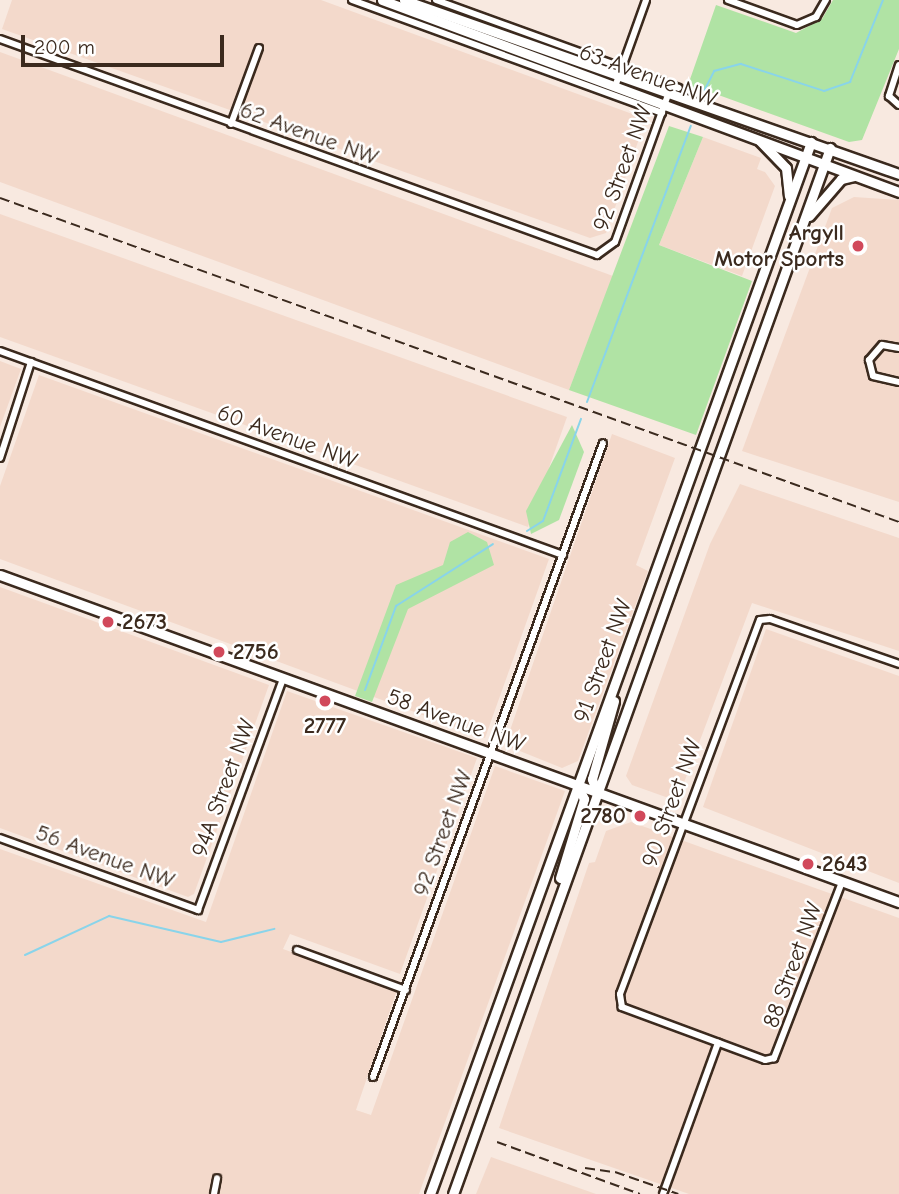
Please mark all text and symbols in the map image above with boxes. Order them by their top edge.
scale bar [24,21,228,65]
text: 200 m [34,35,95,59]
street label: 63 Avenue NW [575,38,721,114]
street label: 62 Avenue NW [236,96,382,172]
street label: 92 Street NW [587,101,659,235]
place label: Argyll Motor Sports [714,219,844,273]
marker: Argyll Motor Sports [850,238,866,254]
street label: 60 Avenue NW [213,399,361,475]
street label: 91 Street NW [568,596,638,726]
place label: 2673 [122,608,167,636]
marker: 2673 [100,614,116,630]
place label: 2756 [233,638,279,666]
marker: 2756 [211,644,227,660]
street label: 58 Avenue NW [383,683,529,759]
marker: 2777 [317,693,333,709]
place label: 2777 [304,712,346,740]
street label: 94A Street NW [186,715,262,861]
street label: 90 Street NW [636,735,708,871]
street label: 92 Street NW [407,766,479,900]
place label: 2780 [580,802,626,830]
marker: 2780 [632,808,648,824]
street label: 56 Avenue NW [32,819,178,895]
place label: 2643 [822,850,868,878]
marker: 2643 [800,856,816,872]
street label: 88 Street NW [758,898,828,1032]

